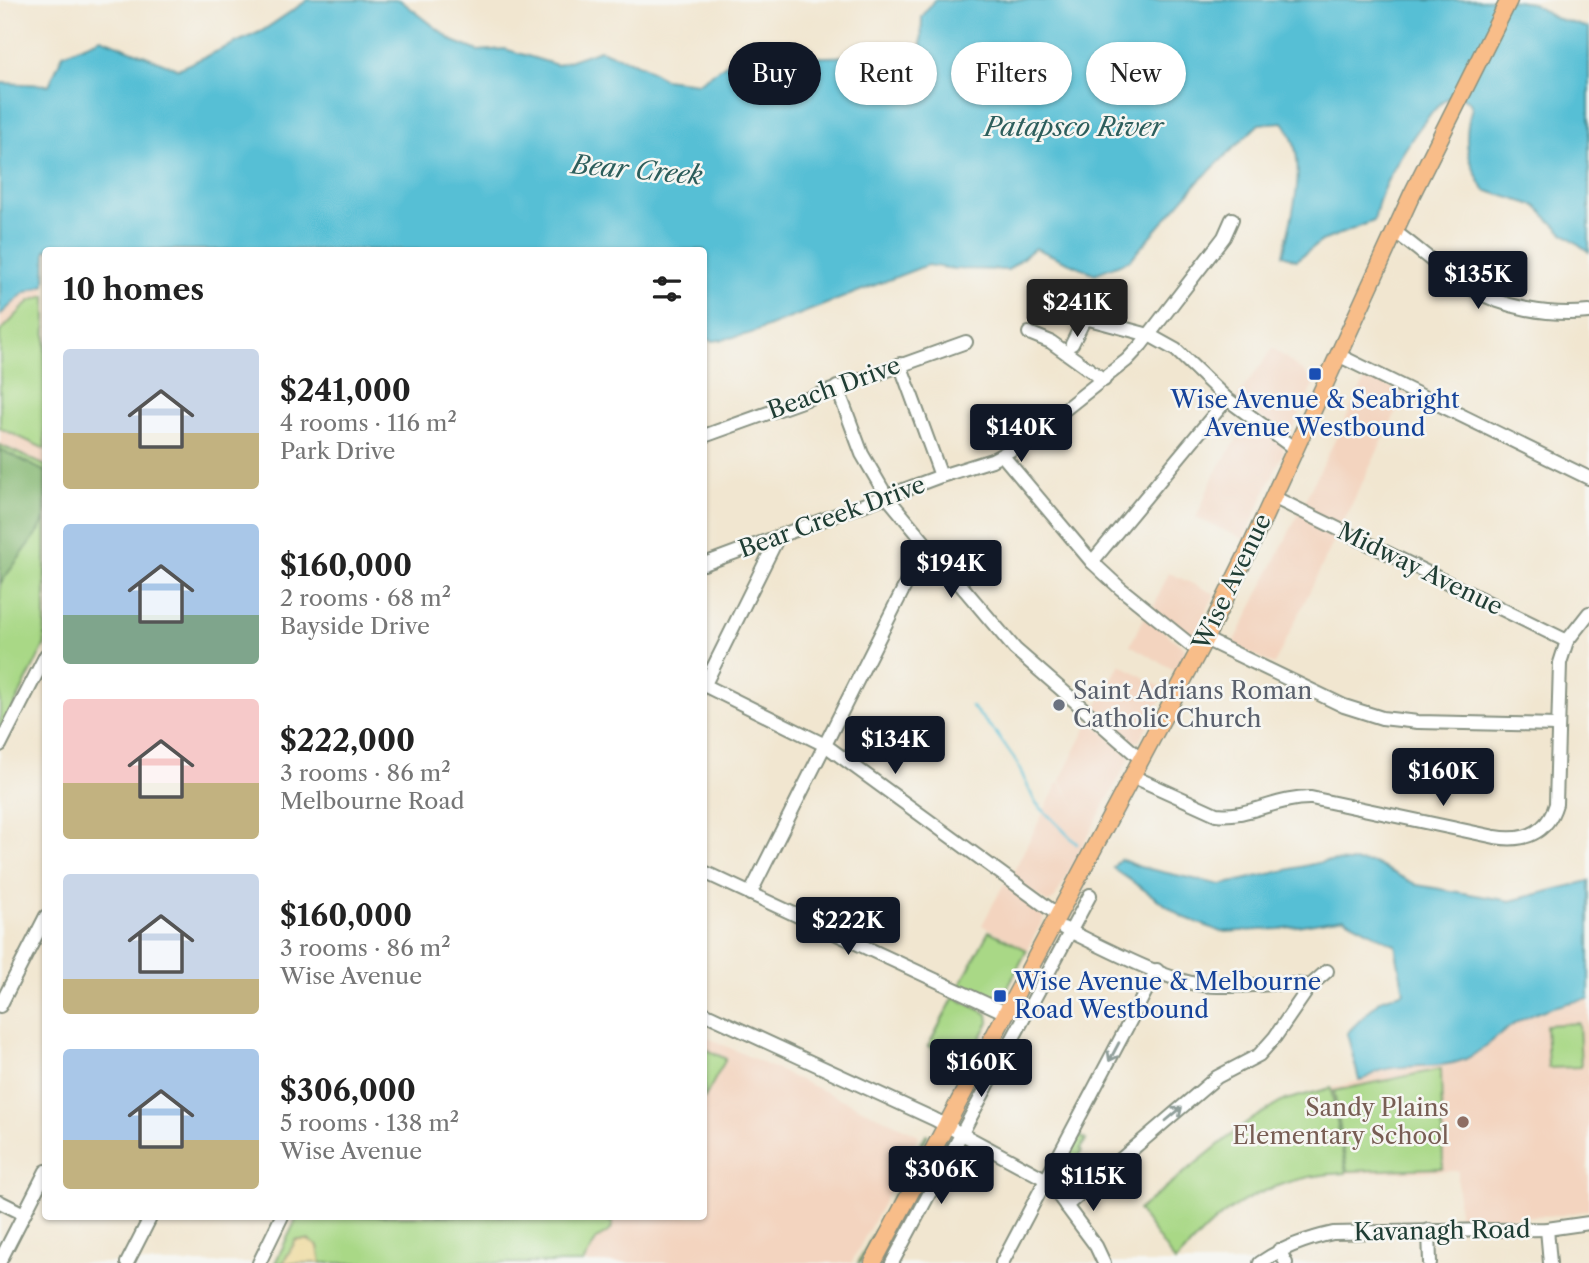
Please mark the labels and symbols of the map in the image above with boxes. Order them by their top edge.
water label: Patapsco River [982,111,1166,143]
water label: Bear Creek [568,148,704,192]
pin: $135K [1429,252,1527,311]
pin: $241K [1028,280,1126,339]
street label: Beach Drive [763,350,904,425]
marker: Wise Avenue & Seabright Avenue Westbound [1307,366,1323,382]
place label: Wise Avenue & Seabright Avenue Westbound [1170,385,1460,442]
pin: $140K [972,405,1070,464]
street label: Bear Creek Drive [735,469,929,564]
street label: Wise Avenue [1186,509,1277,656]
street label: Midway Avenue [1333,516,1508,621]
pin: $194K [902,540,1000,600]
place label: Saint Adrians Roman Catholic Church [1073,676,1312,733]
marker: Saint Adrians Roman Catholic Church [1051,697,1067,713]
pin: $134K [846,716,944,776]
pin: $160K [1394,748,1492,808]
pin: $222K [799,898,897,957]
place label: Wise Avenue & Melbourne Road Westbound [1013,967,1321,1024]
marker: Wise Avenue & Melbourne Road Westbound [992,988,1008,1004]
pin: $160K [932,1040,1030,1099]
one-way arrow [1107,1041,1120,1062]
place label: Sandy Plains Elementary School [1232,1093,1449,1150]
one-way arrow [1165,1106,1183,1121]
marker: Sandy Plains Elementary School [1455,1114,1471,1130]
pin: $306K [892,1146,990,1206]
pin: $115K [1044,1154,1142,1213]
street label: Kavanagh Road [1353,1214,1531,1247]

